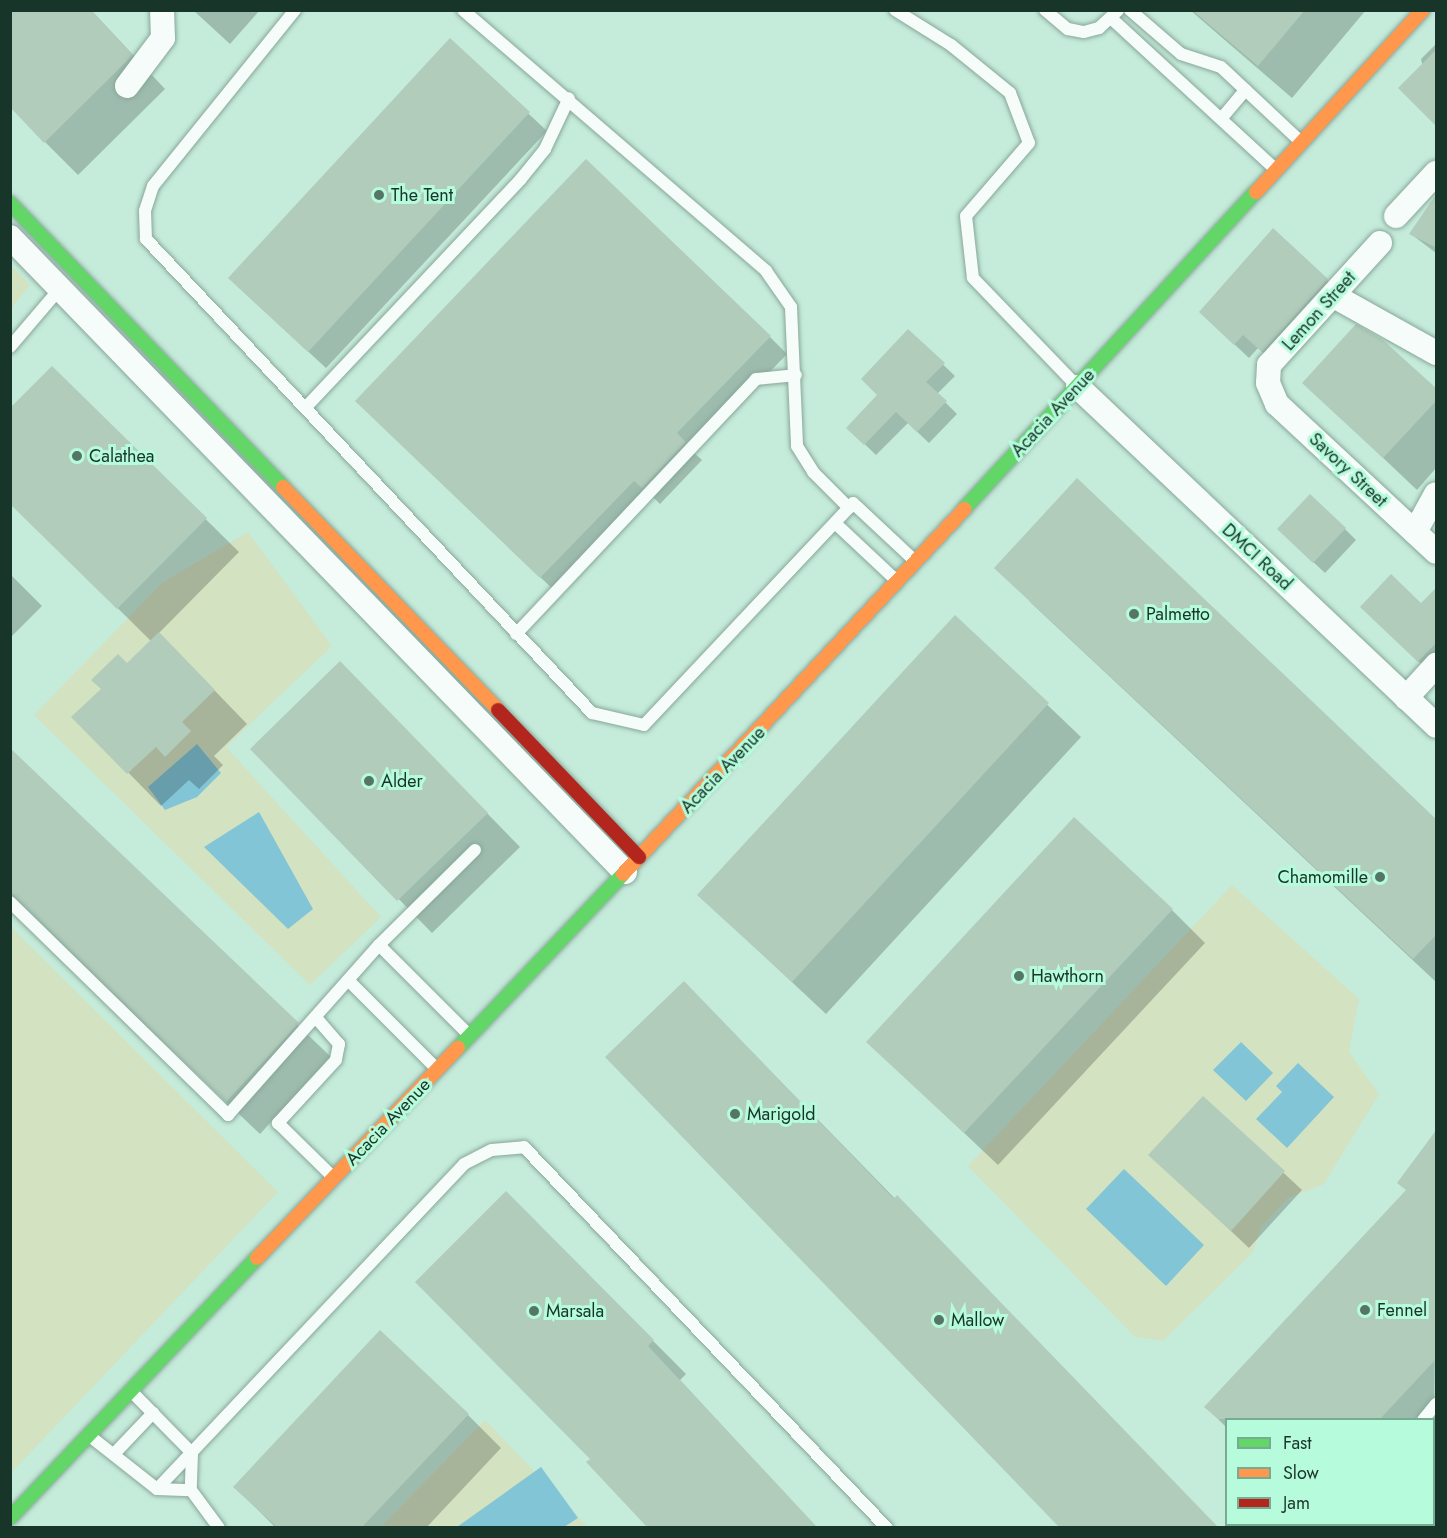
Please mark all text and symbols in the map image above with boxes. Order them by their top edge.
place label: The Tent [391,184,453,206]
marker: The Tent [372,188,386,202]
street label: Lemon Street [1278,267,1360,355]
street label: Acacia Avenue [1007,364,1099,462]
street label: Savory Street [1304,428,1392,512]
place label: Calathea [89,445,154,467]
marker: Calathea [70,449,84,463]
street label: DMCI Road [1218,519,1296,595]
place label: Palmetto [1146,603,1210,625]
marker: Palmetto [1127,607,1141,621]
street label: Acacia Avenue [676,722,770,818]
place label: Alder [381,770,423,792]
marker: Alder [362,774,376,788]
place label: Chamomille [1277,866,1368,888]
marker: Chamomille [1373,870,1387,884]
place label: Hawthorn [1031,965,1104,987]
marker: Hawthorn [1012,969,1026,983]
street label: Acacia Avenue [341,1074,435,1170]
place label: Marigold [747,1103,816,1125]
marker: Marigold [728,1107,742,1121]
place label: Fennel [1377,1299,1427,1321]
place label: Marsala [546,1300,604,1322]
marker: Fennel [1358,1303,1372,1317]
marker: Marsala [527,1304,541,1318]
place label: Mallow [951,1309,1004,1331]
marker: Mallow [932,1313,946,1327]
legend [1225,1418,1435,1526]
text: Fast [1283,1430,1312,1456]
text: Slow [1283,1460,1319,1486]
text: Jam [1283,1490,1310,1516]

